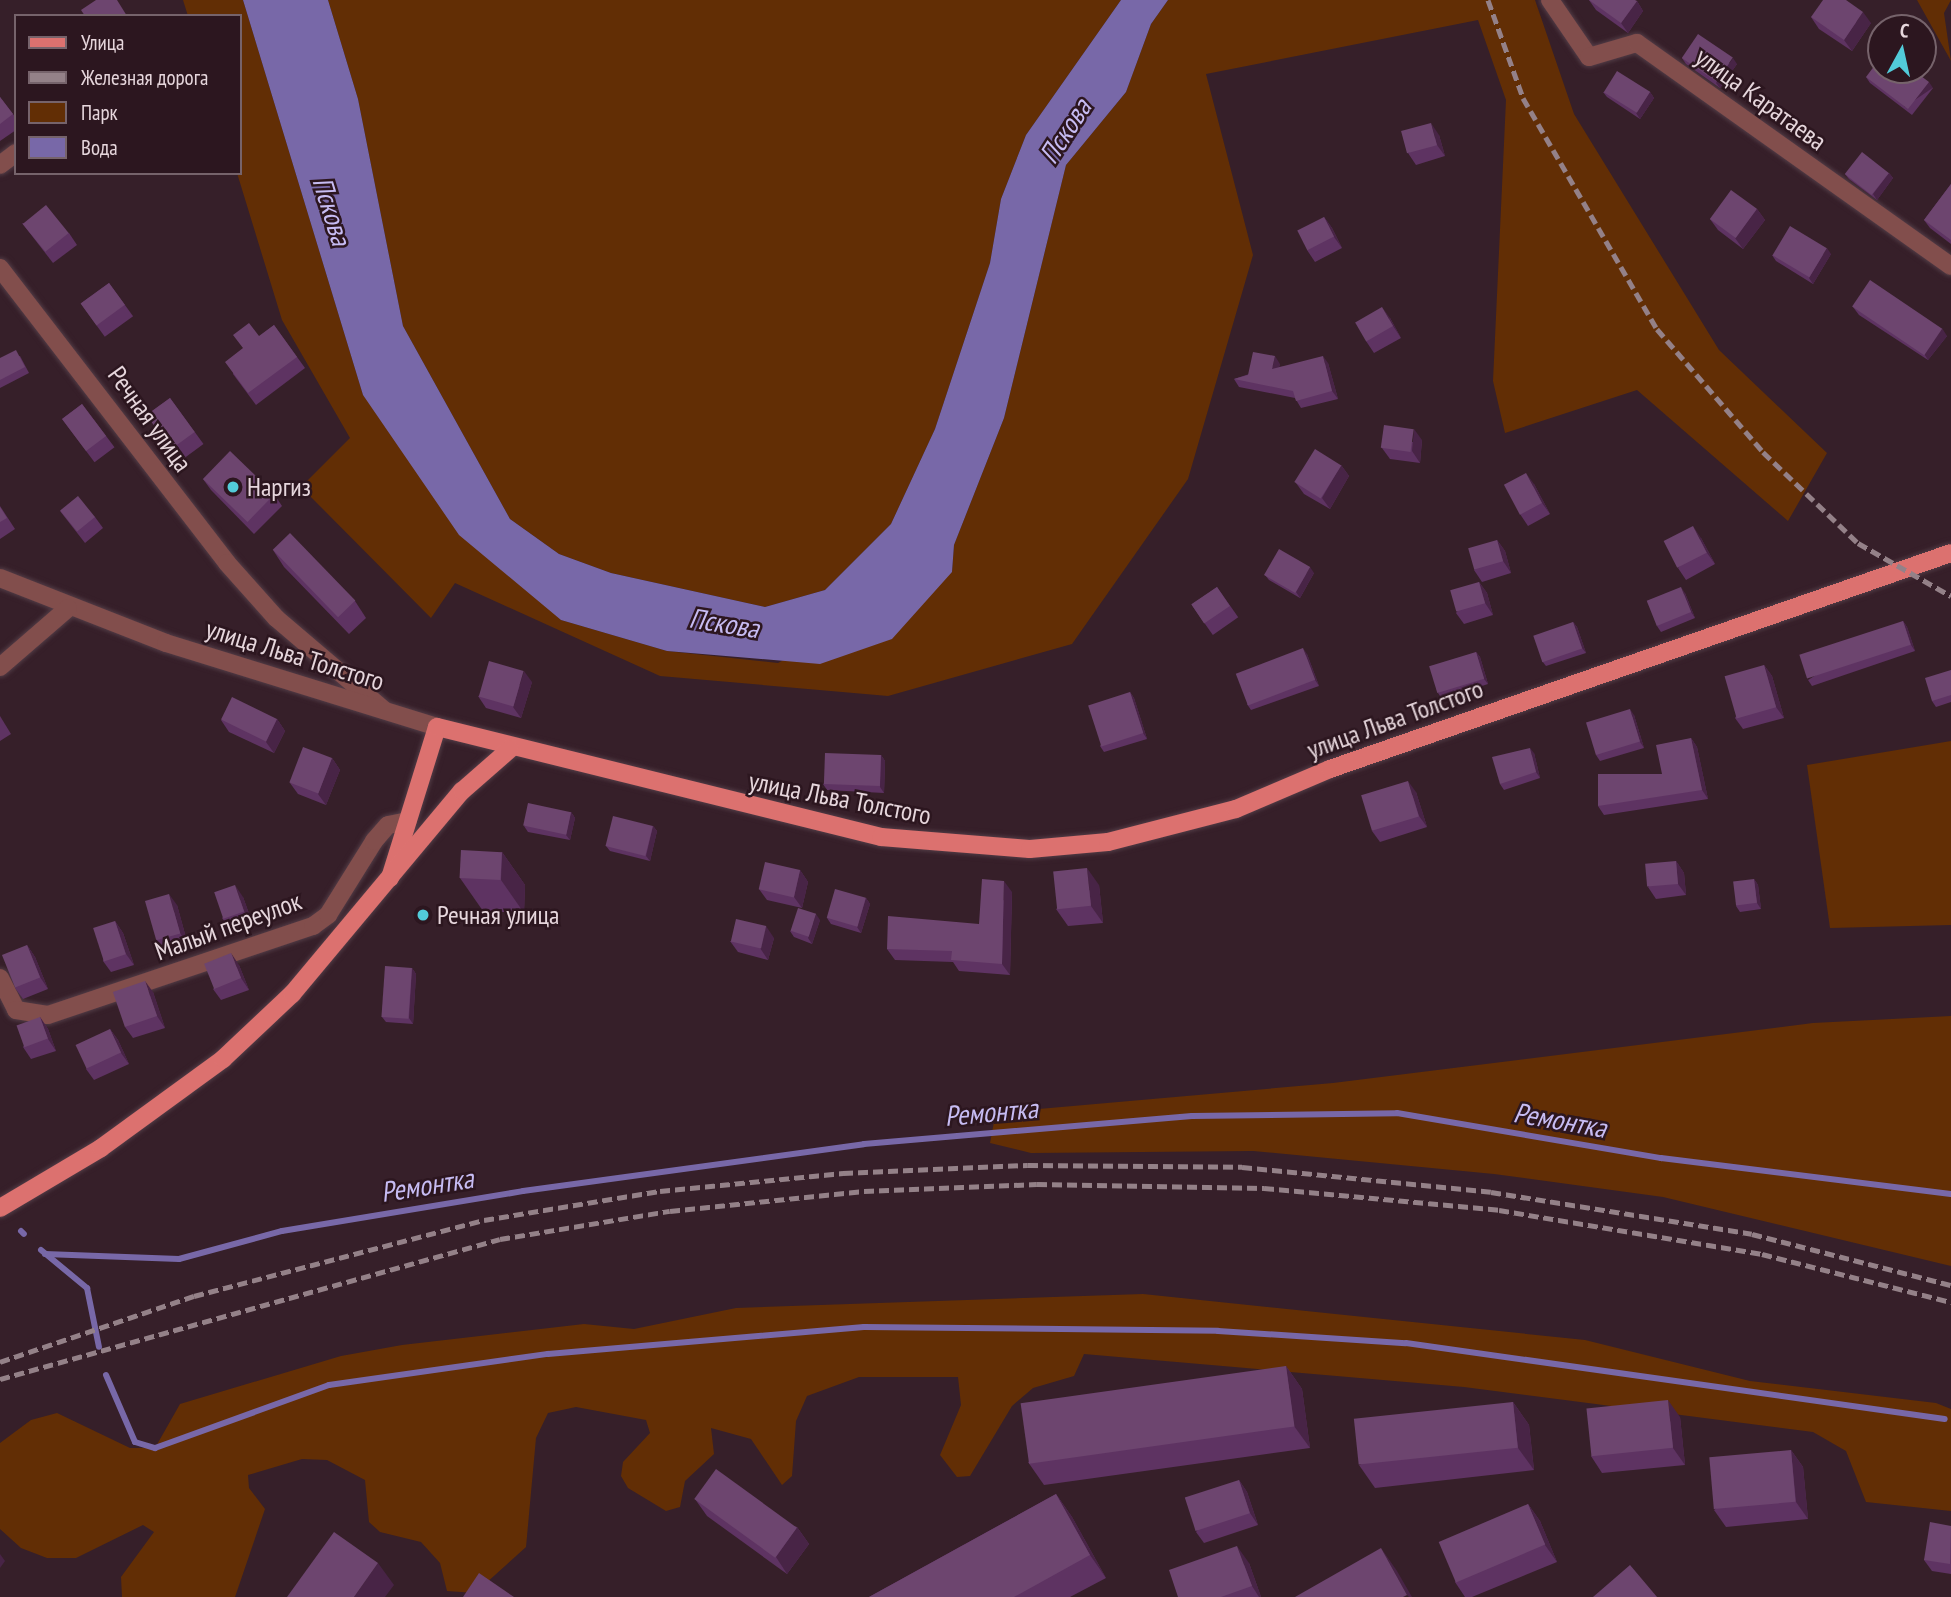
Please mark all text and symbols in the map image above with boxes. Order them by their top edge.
legend [14,14,242,175]
north arrow [1867,14,1937,84]
text: С [1899,18,1911,43]
text: Улица [81,29,124,56]
street label: улица Каратаева [1689,41,1833,157]
text: Железная дорога [81,64,208,91]
water label: Пскова [1032,93,1098,169]
text: Парк [81,99,118,126]
text: Вода [81,134,118,161]
water label: Пскова [306,173,358,249]
street label: Речная улица [101,360,199,478]
place label: Наргиз [247,471,311,503]
marker: Наргиз [225,479,241,495]
water label: Пскова [687,601,761,645]
street label: улица Льва Толстого [202,613,388,697]
street label: улица Льва Толстого [1302,673,1488,765]
street label: улица Льва Толстого [746,765,934,831]
street label: Малый переулок [151,885,305,967]
place label: Речная улица [437,899,560,931]
marker: Речная улица [415,907,431,923]
water label: Ремонтка [943,1091,1039,1133]
water label: Ремонтка [1511,1095,1609,1145]
water label: Ремонтка [378,1161,476,1209]

